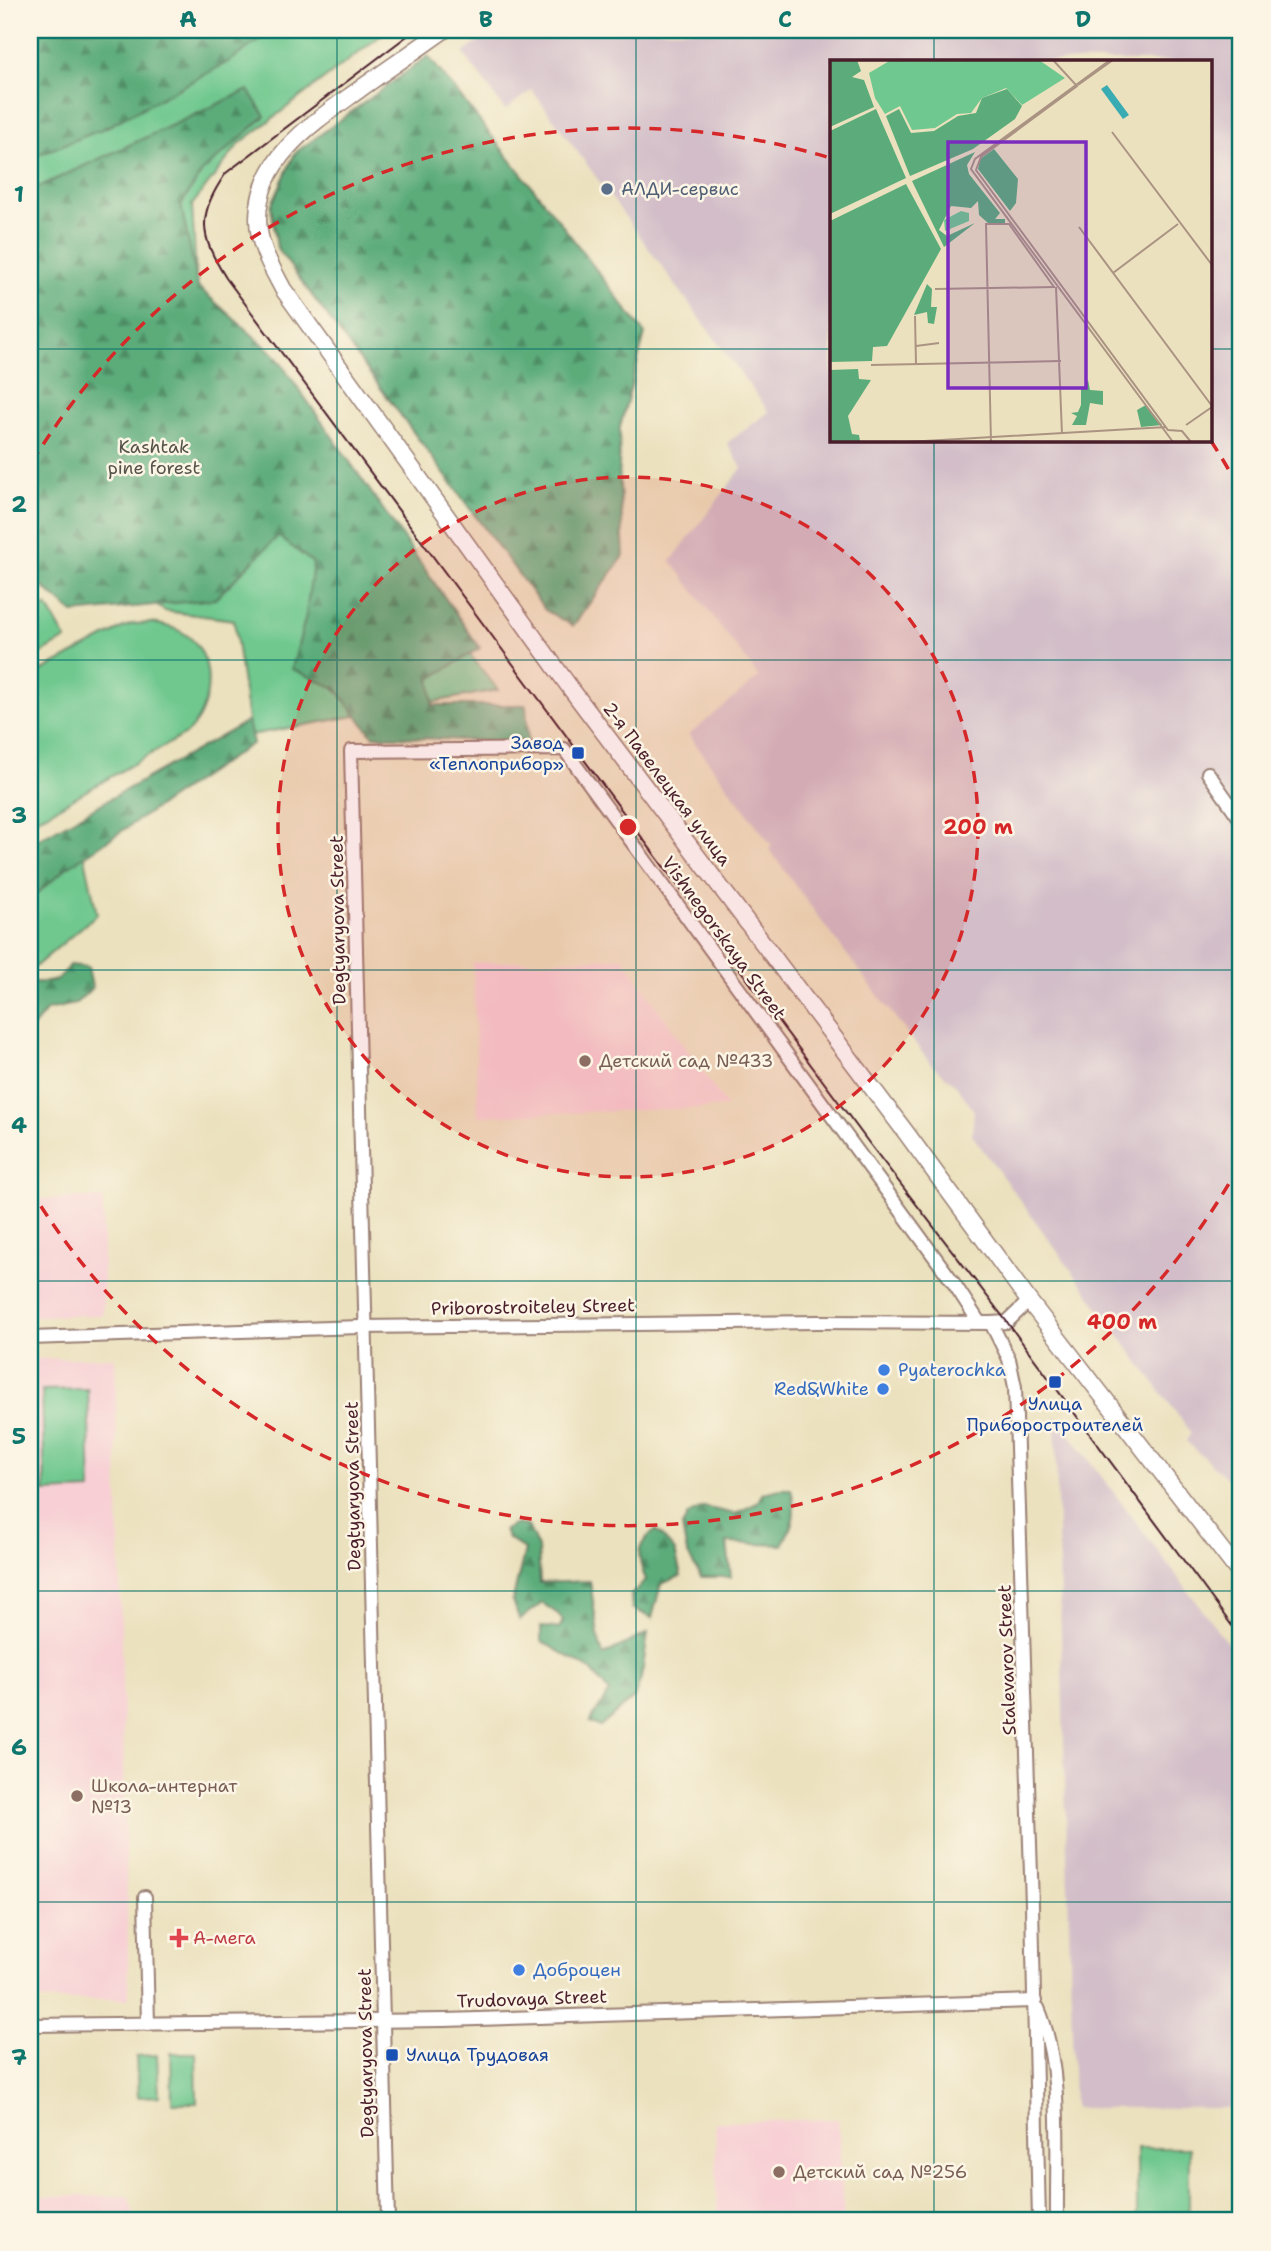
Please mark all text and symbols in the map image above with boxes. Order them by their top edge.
text: A [179,4,197,34]
text: B [479,4,493,34]
text: C [778,4,792,34]
text: D [1075,4,1091,34]
inset map [830,60,1212,441]
place label: АЛДИ-сервис [621,177,739,201]
text: 1 [14,179,24,209]
marker: АЛДИ-сервис [599,181,615,197]
park label: Kashtak pine forest [108,435,200,480]
text: 2 [11,489,27,519]
street label: 2-я Павелецкая улица [597,697,737,871]
place label: Завод «Теплоприбор» [429,731,565,776]
marker: Завод «Теплоприбор» [570,745,586,761]
text: 3 [11,800,27,830]
text: 200 m [943,813,1013,841]
centre of rings [616,815,640,839]
street label: Degtyaryova Street [325,835,351,1005]
street label: Vishnegorskaya Street [656,851,792,1025]
place label: Детский сад №433 [599,1049,773,1073]
marker: Детский сад №433 [577,1053,593,1069]
text: 4 [11,1110,27,1140]
street label: Priborostroiteley Street [431,1293,635,1321]
text: 400 m [1087,1308,1157,1336]
place label: Pyaterochka [898,1358,1006,1382]
marker: Pyaterochka [876,1362,892,1378]
marker: Улица Приборостроителей [1047,1374,1063,1390]
place label: Red&White [774,1377,869,1401]
marker: Red&White [875,1381,891,1397]
place label: Улица Приборостроителей [967,1392,1144,1437]
street label: Degtyaryova Street [340,1401,366,1571]
text: 5 [12,1421,26,1451]
street label: Stalevarov Street [992,1584,1022,1736]
text: 6 [11,1732,27,1762]
place label: Школа-интернат №13 [91,1774,238,1819]
marker: Школа-интернат №13 [69,1788,85,1804]
place label: А-мега [193,1926,256,1950]
marker: А-мега [171,1930,187,1946]
place label: Доброцен [533,1958,621,1982]
marker: Доброцен [511,1962,527,1978]
street label: Degtyaryova Street [353,1968,379,2138]
street label: Trudovaya Street [456,1984,608,2014]
text: 7 [11,2042,27,2072]
place label: Улица Трудовая [406,2043,549,2067]
marker: Улица Трудовая [384,2047,400,2063]
place label: Детский сад №256 [793,2160,967,2184]
marker: Детский сад №256 [771,2164,787,2180]

